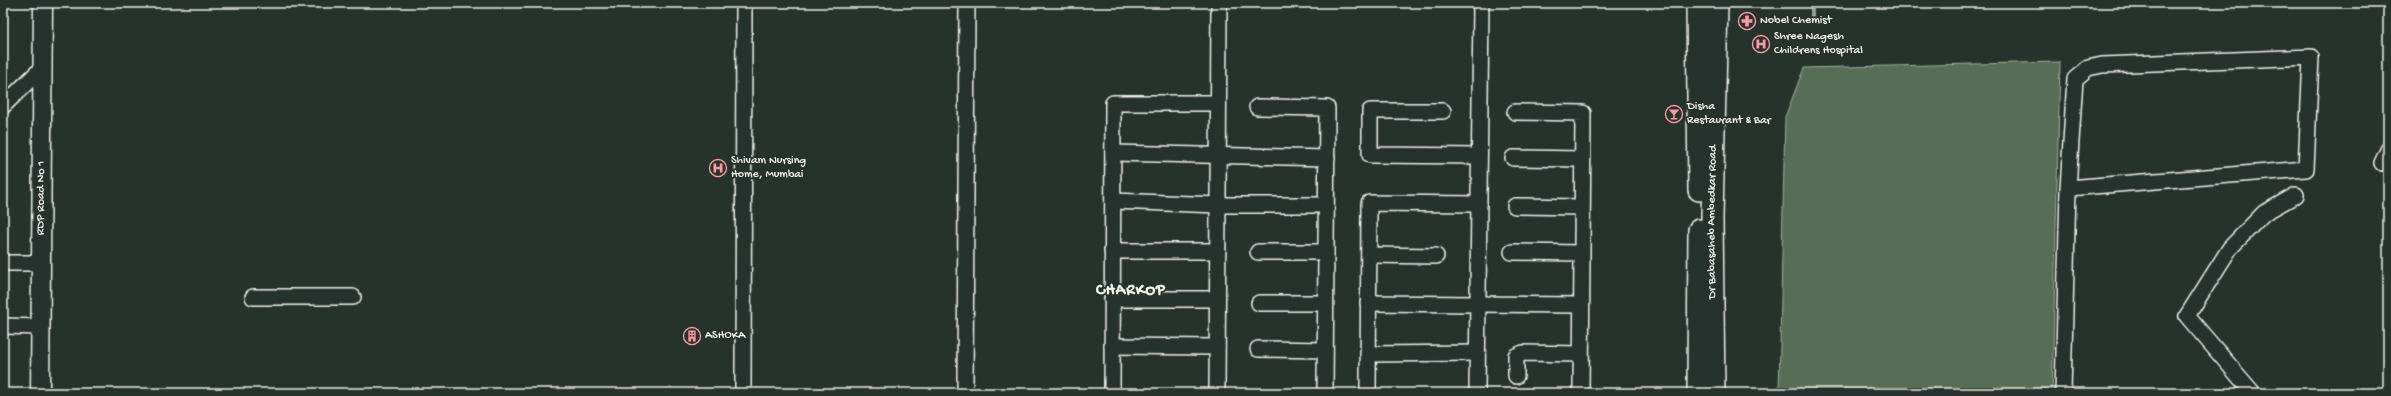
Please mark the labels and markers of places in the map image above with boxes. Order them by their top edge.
pharmacy icon: Nobel Chemist [1737,11,1757,31]
place label: Nobel Chemist [1760,14,1833,28]
place label: Shree Nagesh Childrens Hospital [1774,30,1863,58]
hospital icon: Shree Nagesh Childrens Hospital [1751,34,1771,54]
place label: Disha Restaurant & Bar [1686,100,1773,128]
bar icon: Disha Restaurant & Bar [1664,104,1684,124]
place label: Shivam Nursing Home, Mumbai [731,154,806,182]
hospital icon: Shivam Nursing Home, Mumbai [708,158,728,178]
building icon: ASHOKA [682,326,702,346]
place label: ASHOKA [705,329,746,343]

